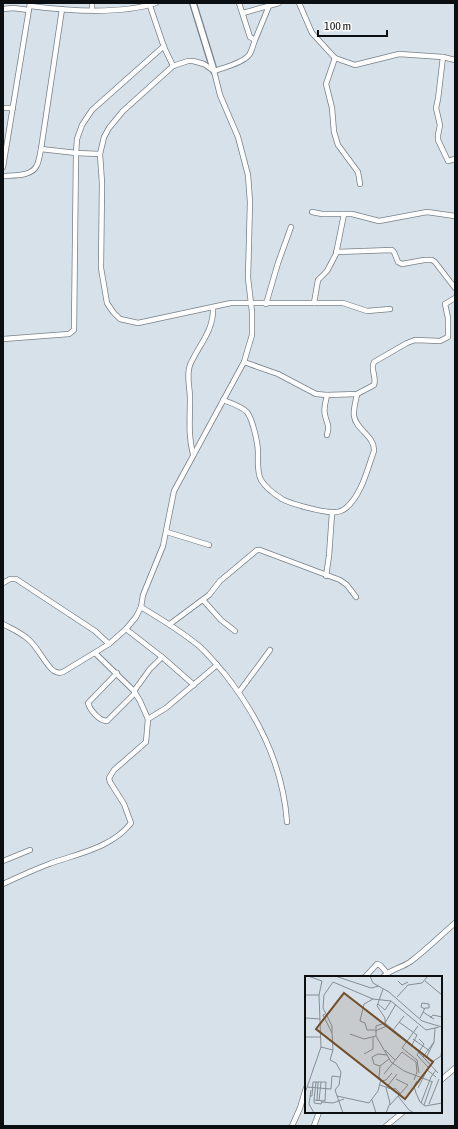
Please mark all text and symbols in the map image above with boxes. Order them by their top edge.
scale bar [318,12,387,38]
text: 100 m [324,19,351,33]
inset map [305,976,442,1113]

